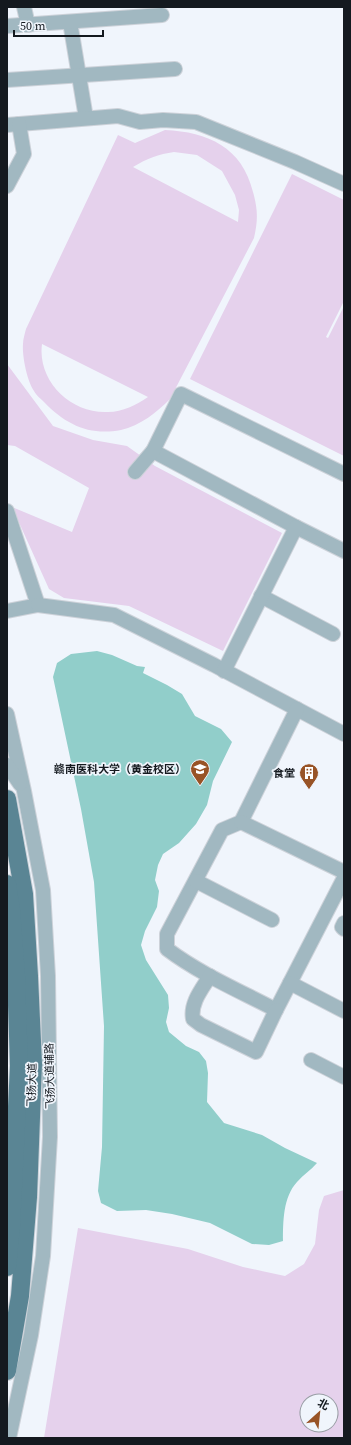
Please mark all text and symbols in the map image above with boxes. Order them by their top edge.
scale bar [14,12,103,38]
text: 50 m [20,18,46,34]
school or university icon: 赣南医科大学（黄金校区） [189,758,211,786]
place label: 赣南医科大学（黄金校区） [54,762,186,777]
building icon: 食堂 [298,762,320,790]
place label: 食堂 [273,766,295,781]
street label: 飞扬大道辅路 [42,1043,58,1109]
street label: 飞扬大道 [24,1063,40,1107]
north arrow [299,1393,339,1433]
text: 北 [315,1395,332,1414]

